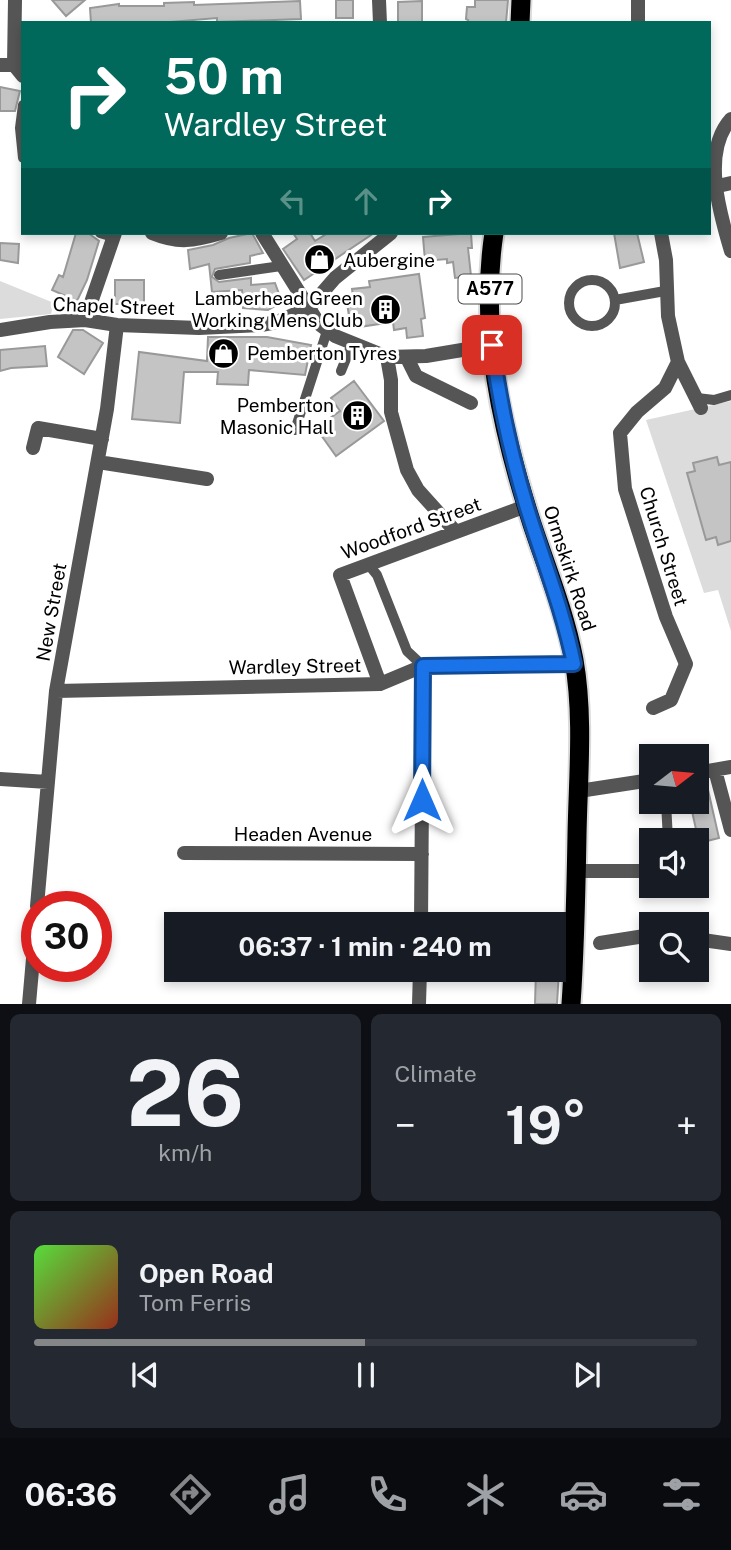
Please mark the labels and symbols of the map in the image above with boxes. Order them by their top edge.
shop icon: Aubergine [303,243,337,277]
place label: Aubergine [343,249,435,271]
road number: A577 [458,274,522,304]
place label: Lamberhead Green Working Mens Club [191,287,363,331]
building icon: Lamberhead Green Working Mens Club [369,292,403,326]
street label: Chapel Street [52,293,176,319]
pin [462,315,522,375]
shop icon: Pemberton Tyres [207,336,241,370]
place label: Pemberton Tyres [247,342,397,364]
place label: Pemberton Masonic Hall [220,394,334,438]
building icon: Pemberton Masonic Hall [340,399,374,433]
street label: Church Street [635,484,693,608]
street label: Woodford Street [338,493,484,563]
street label: Ormskirk Road [539,503,601,633]
street label: New Street [32,561,70,663]
street label: Wardley Street [228,654,362,678]
north arrow [639,744,709,814]
position arrow [385,763,459,837]
street label: Headen Avenue [234,823,372,845]
speed limit sign: 30 [21,891,112,982]

